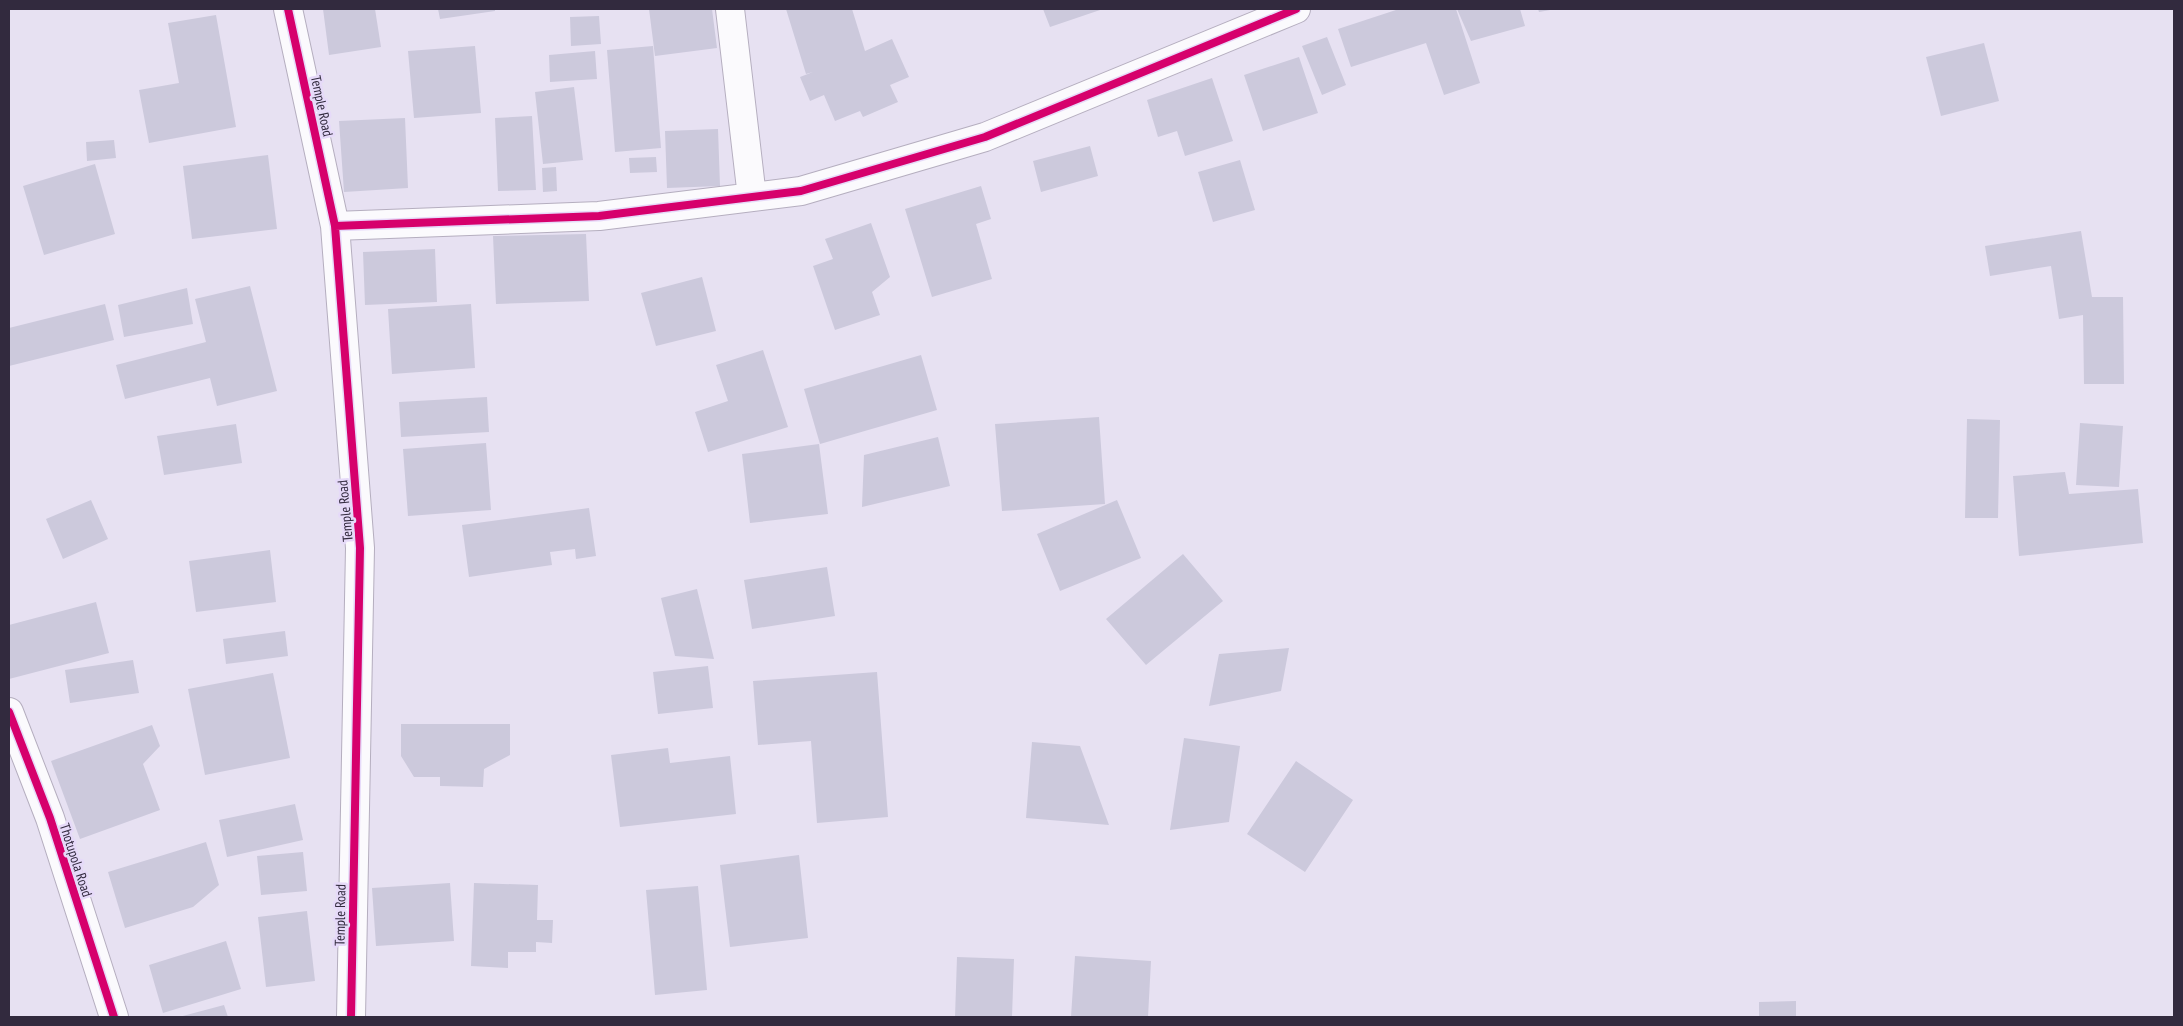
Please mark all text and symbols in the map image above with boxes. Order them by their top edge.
street label: Temple Road [307,74,337,138]
street label: Temple Road [333,479,357,543]
street label: Thotupola Road [56,821,96,899]
street label: Temple Road [330,884,350,946]

